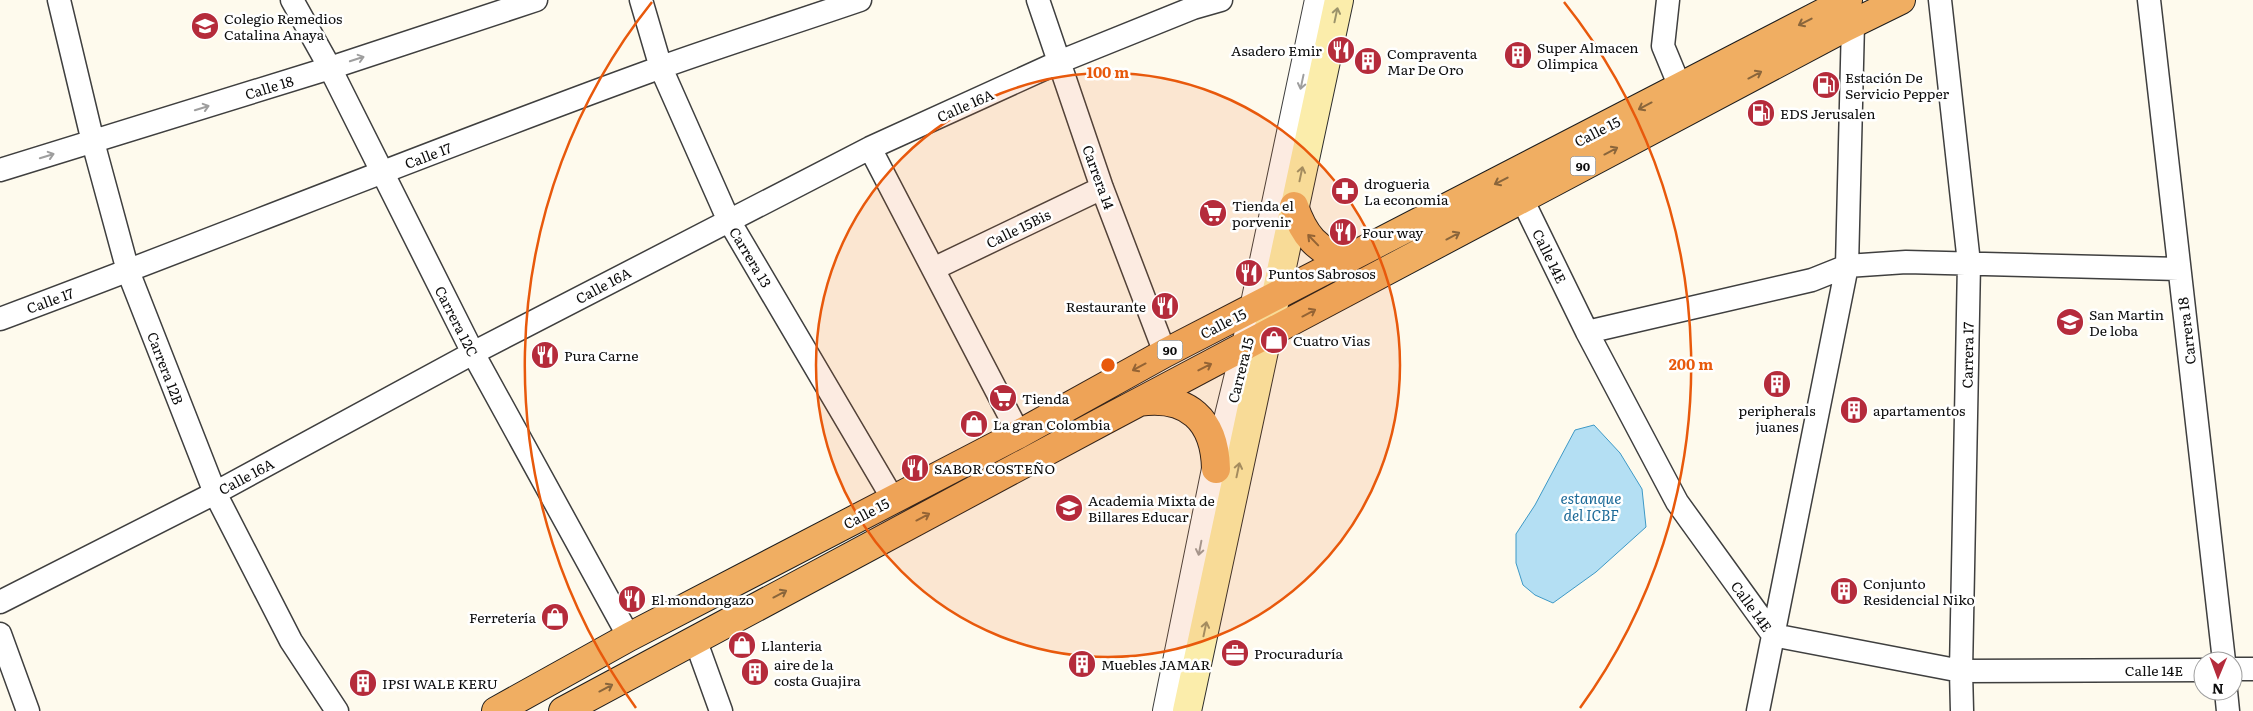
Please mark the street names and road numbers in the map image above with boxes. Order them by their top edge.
street label: Calle 18 [242,70,296,104]
street label: Calle 16A [934,83,997,126]
street label: Calle 15 [1570,111,1624,151]
street label: Calle 17 [402,137,454,173]
street label: Carrera 14 [1078,142,1120,212]
road number: 90 [1570,157,1596,176]
street label: Calle 15Bis [982,204,1054,252]
street label: Carrera 13 [725,223,777,291]
street label: Calle 14E [1528,225,1572,287]
street label: Calle 16A [572,262,635,308]
street label: Calle 17 [24,282,76,318]
street label: Carrera 12C [431,282,483,360]
street label: Carrera 18 [2172,296,2200,366]
street label: Calle 15 [1196,303,1250,343]
street label: Carrera 17 [1956,322,1978,388]
street label: Carrera 12B [143,329,189,407]
street label: Carrera 15 [1222,335,1258,405]
road number: 90 [1158,340,1182,360]
street label: Calle 16A [215,453,278,499]
street label: Calle 15 [840,493,892,533]
street label: Calle 14E [1727,577,1777,636]
street label: Calle 14E [2125,660,2183,680]

